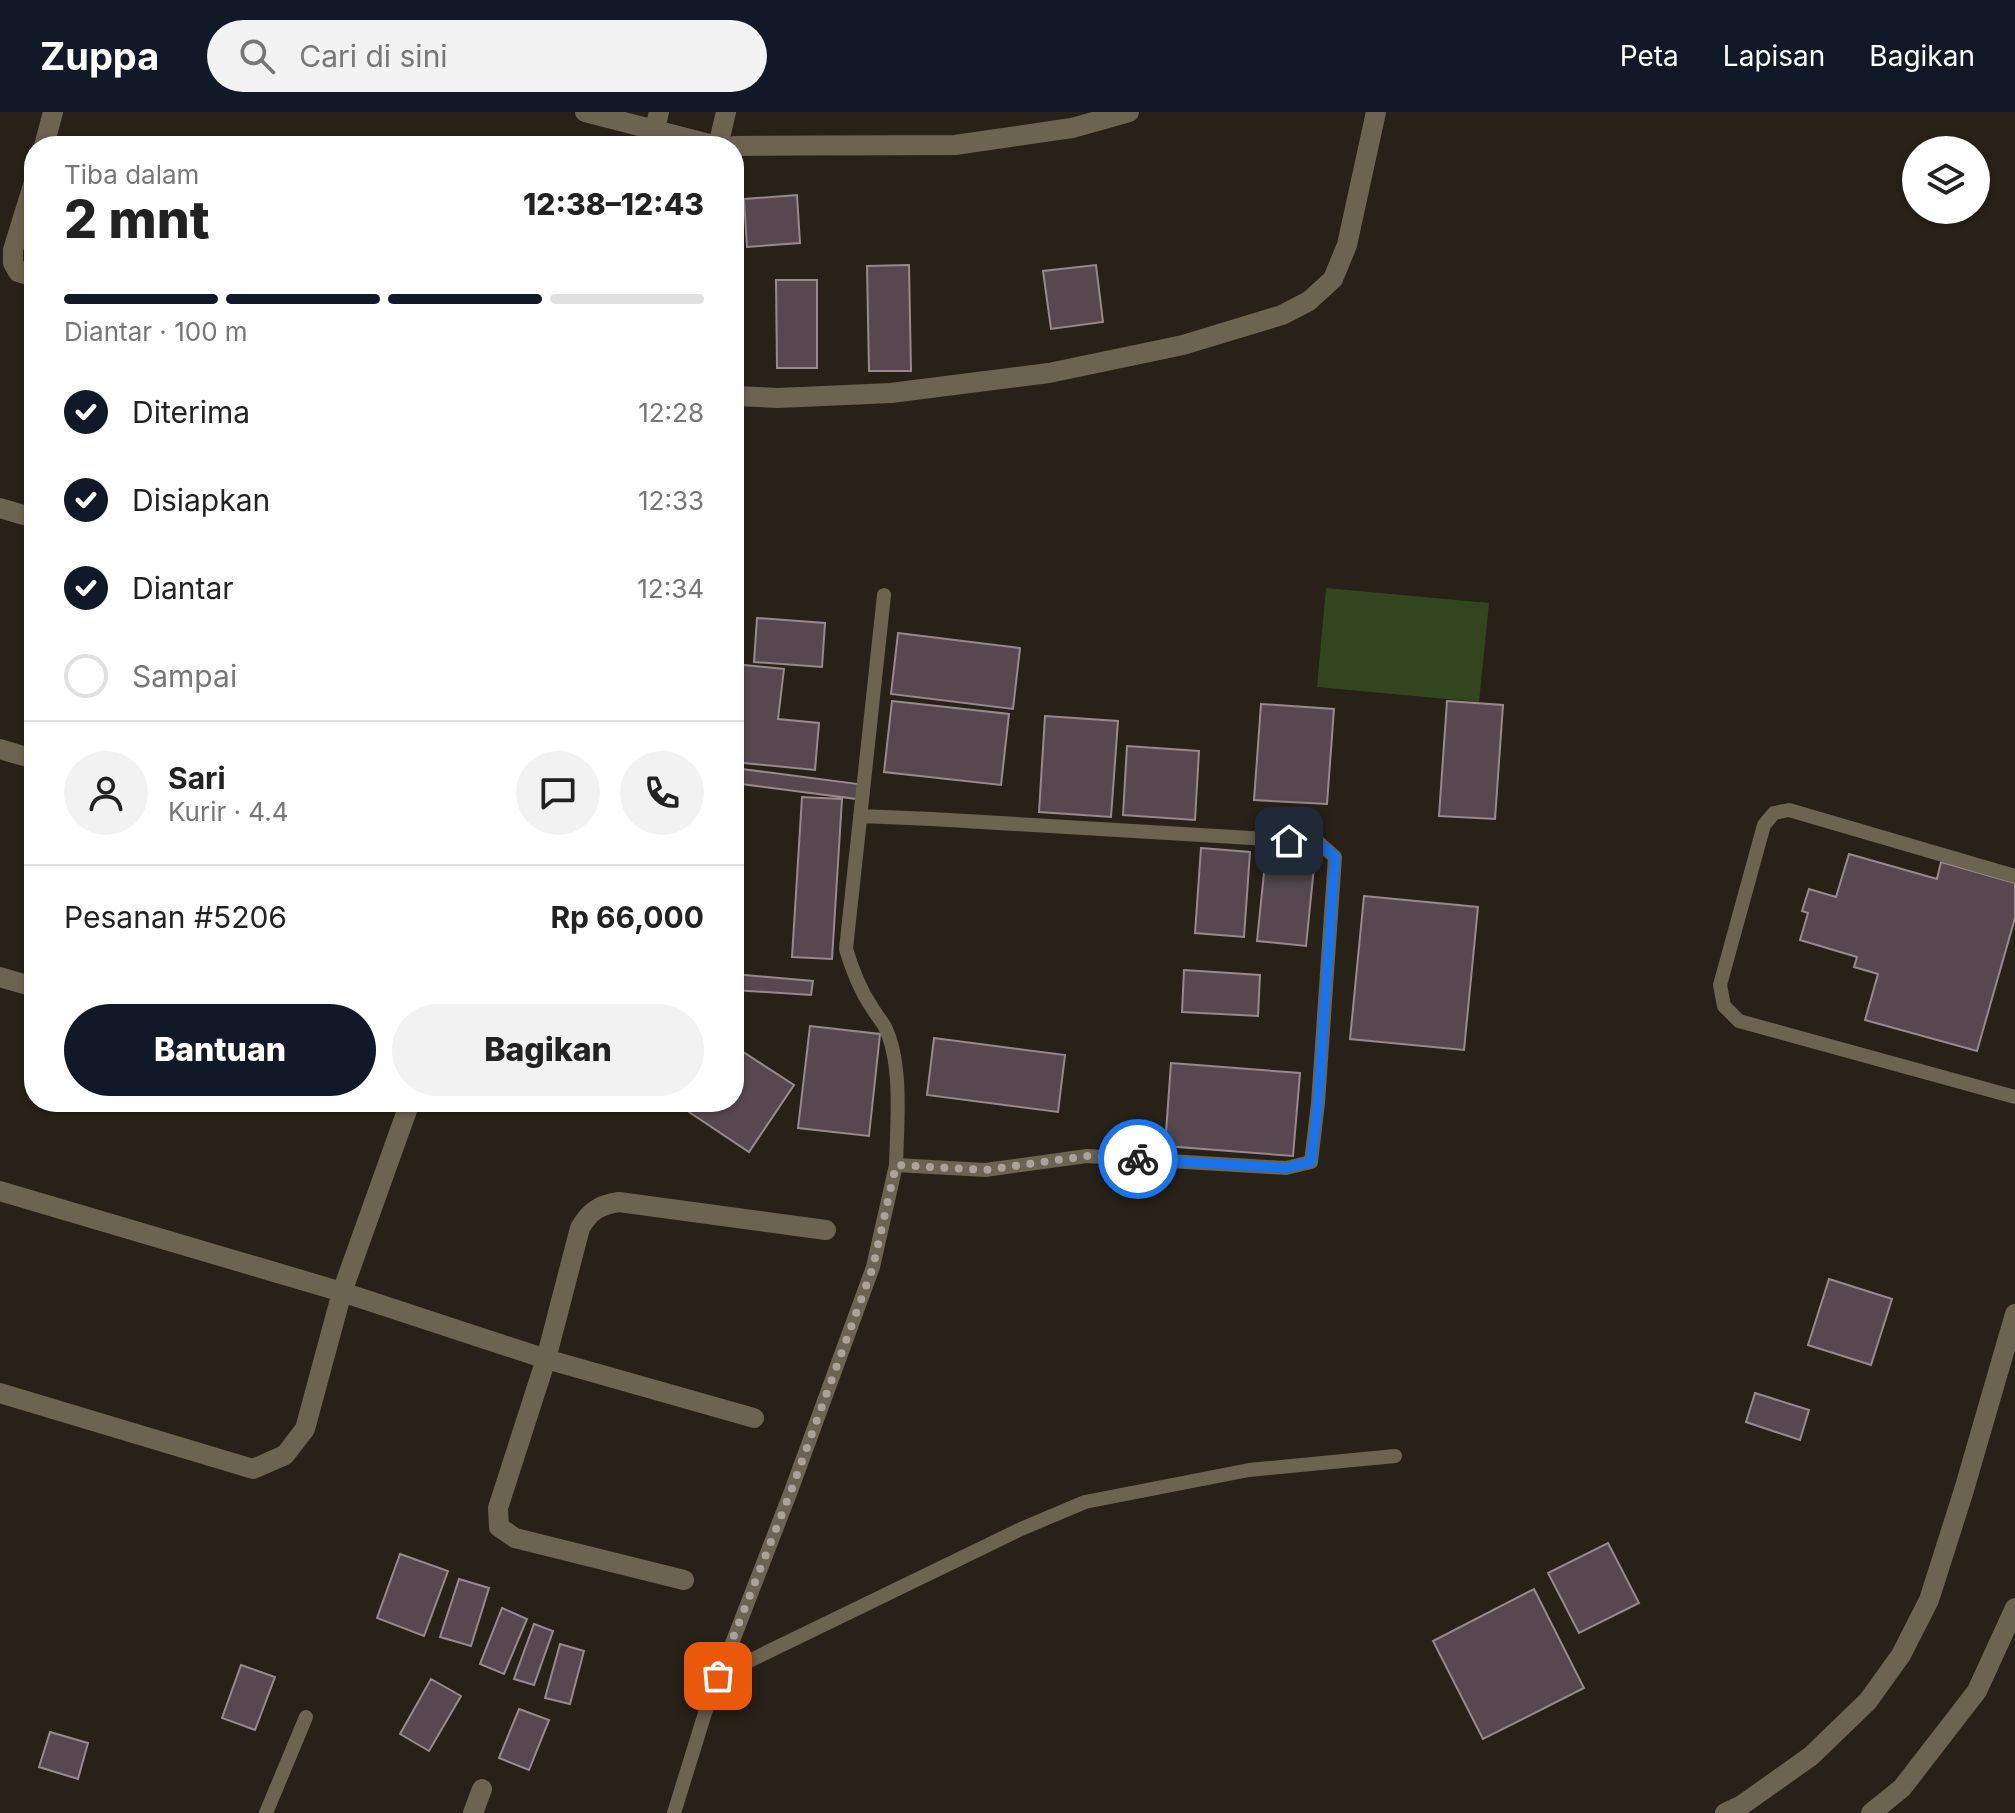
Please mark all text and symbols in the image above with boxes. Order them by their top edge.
search box [207,20,767,92]
text: Zuppa [40,33,159,79]
icon: search [235,34,279,78]
text: Cari di sini [299,38,448,74]
text: Peta [1620,39,1679,73]
text: Lapisan [1723,39,1825,73]
text: Bagikan [1869,39,1975,73]
map controls [1902,136,1990,224]
button: layers [1902,136,1990,224]
text: Tiba dalam [64,159,199,190]
text: 12:38–12:43 [523,186,704,222]
text: 2 mnt [64,188,210,251]
text: Diantar · 100 m [64,316,248,347]
icon: check [64,390,108,434]
text: Diterima [132,394,250,430]
text: 12:28 [638,397,704,428]
icon: check [64,478,108,522]
text: Disiapkan [132,482,270,518]
text: 12:33 [638,485,704,516]
icon: check [64,566,108,610]
text: Diantar [132,570,234,606]
text: 12:34 [637,573,704,604]
text: Sampai [132,658,237,694]
button: person [64,751,148,835]
button: chat [516,751,600,835]
button: phone [620,751,704,835]
text: Sari [168,760,226,796]
text: Kurir · 4.4 [168,796,289,827]
pin [1255,807,1323,875]
icon: home [1267,819,1311,863]
text: Pesanan #5206 [64,899,287,935]
text: Rp 66,000 [550,899,704,935]
button: Bantuan [64,1004,376,1096]
button: Bagikan [392,1004,704,1096]
courier [1098,1119,1178,1199]
icon: bike [1116,1137,1160,1181]
pin [684,1642,752,1710]
icon: bag [696,1654,740,1698]

